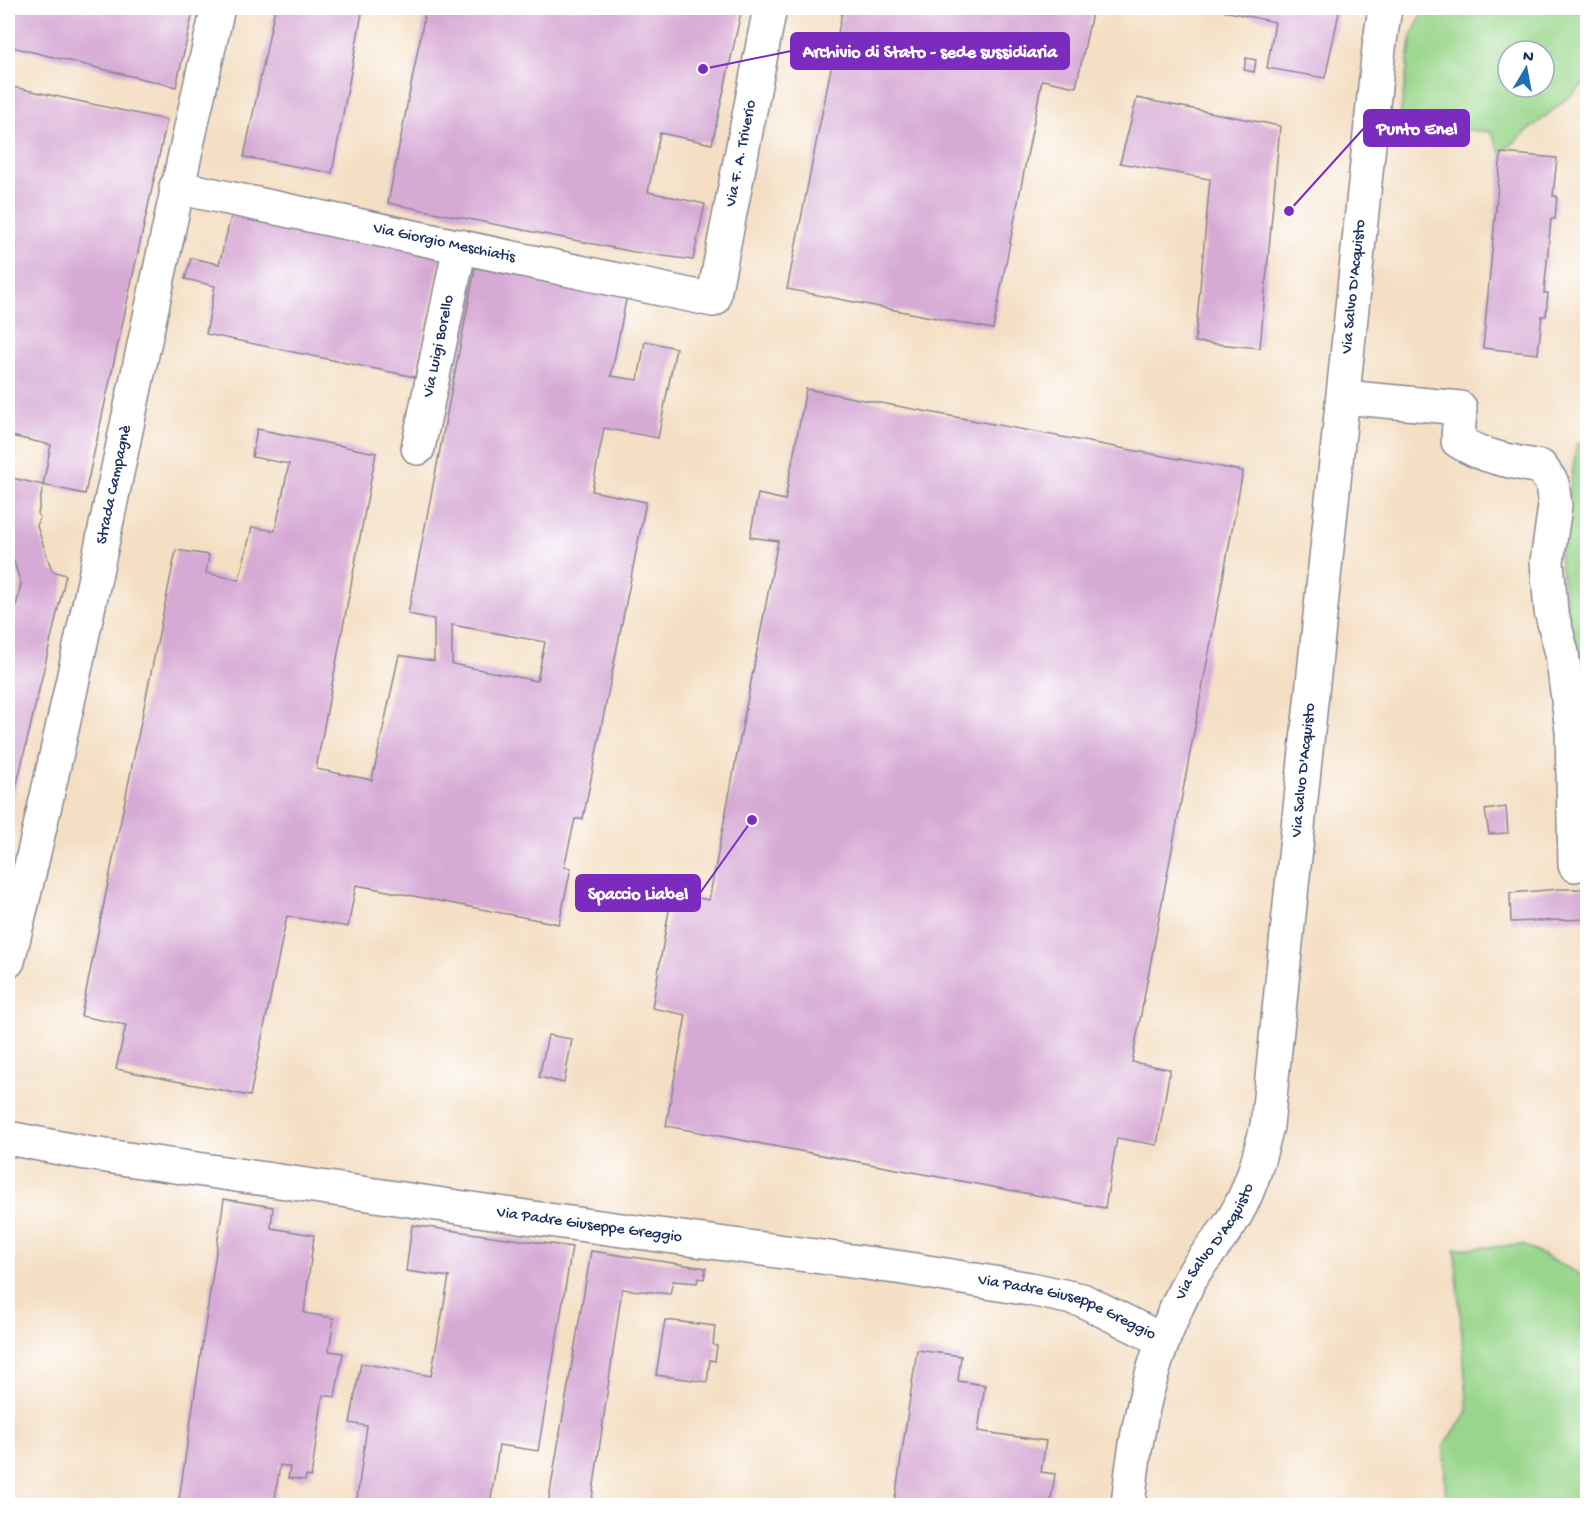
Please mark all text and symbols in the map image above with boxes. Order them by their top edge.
callout: Archivio di Stato - sede sussidiaria [791,33,1069,69]
north arrow [1496,39,1556,99]
text: Archivio di Stato - sede sussidiaria [802,43,1058,64]
text: N [1521,47,1535,68]
street label: Via F. A. Triverio [722,98,761,210]
callout: Punto Enel [1364,110,1469,146]
text: Punto Enel [1376,120,1457,141]
street label: Via Giorgio Meschiatis [370,219,518,268]
street label: Via Salvo D'Acquisto [1338,219,1371,356]
street label: Via Luigi Borello [419,293,459,400]
street label: Strada Campagnè [93,423,136,546]
street label: Via Salvo D'Acquisto [1287,702,1320,839]
callout: Spaccio Liabel [576,875,700,911]
text: Spaccio Liabel [588,885,688,906]
street label: Via Salvo D'Acquisto [1171,1181,1259,1304]
street label: Via Padre Giuseppe Greggio [494,1203,683,1248]
street label: Via Padre Giuseppe Greggio [975,1271,1159,1345]

